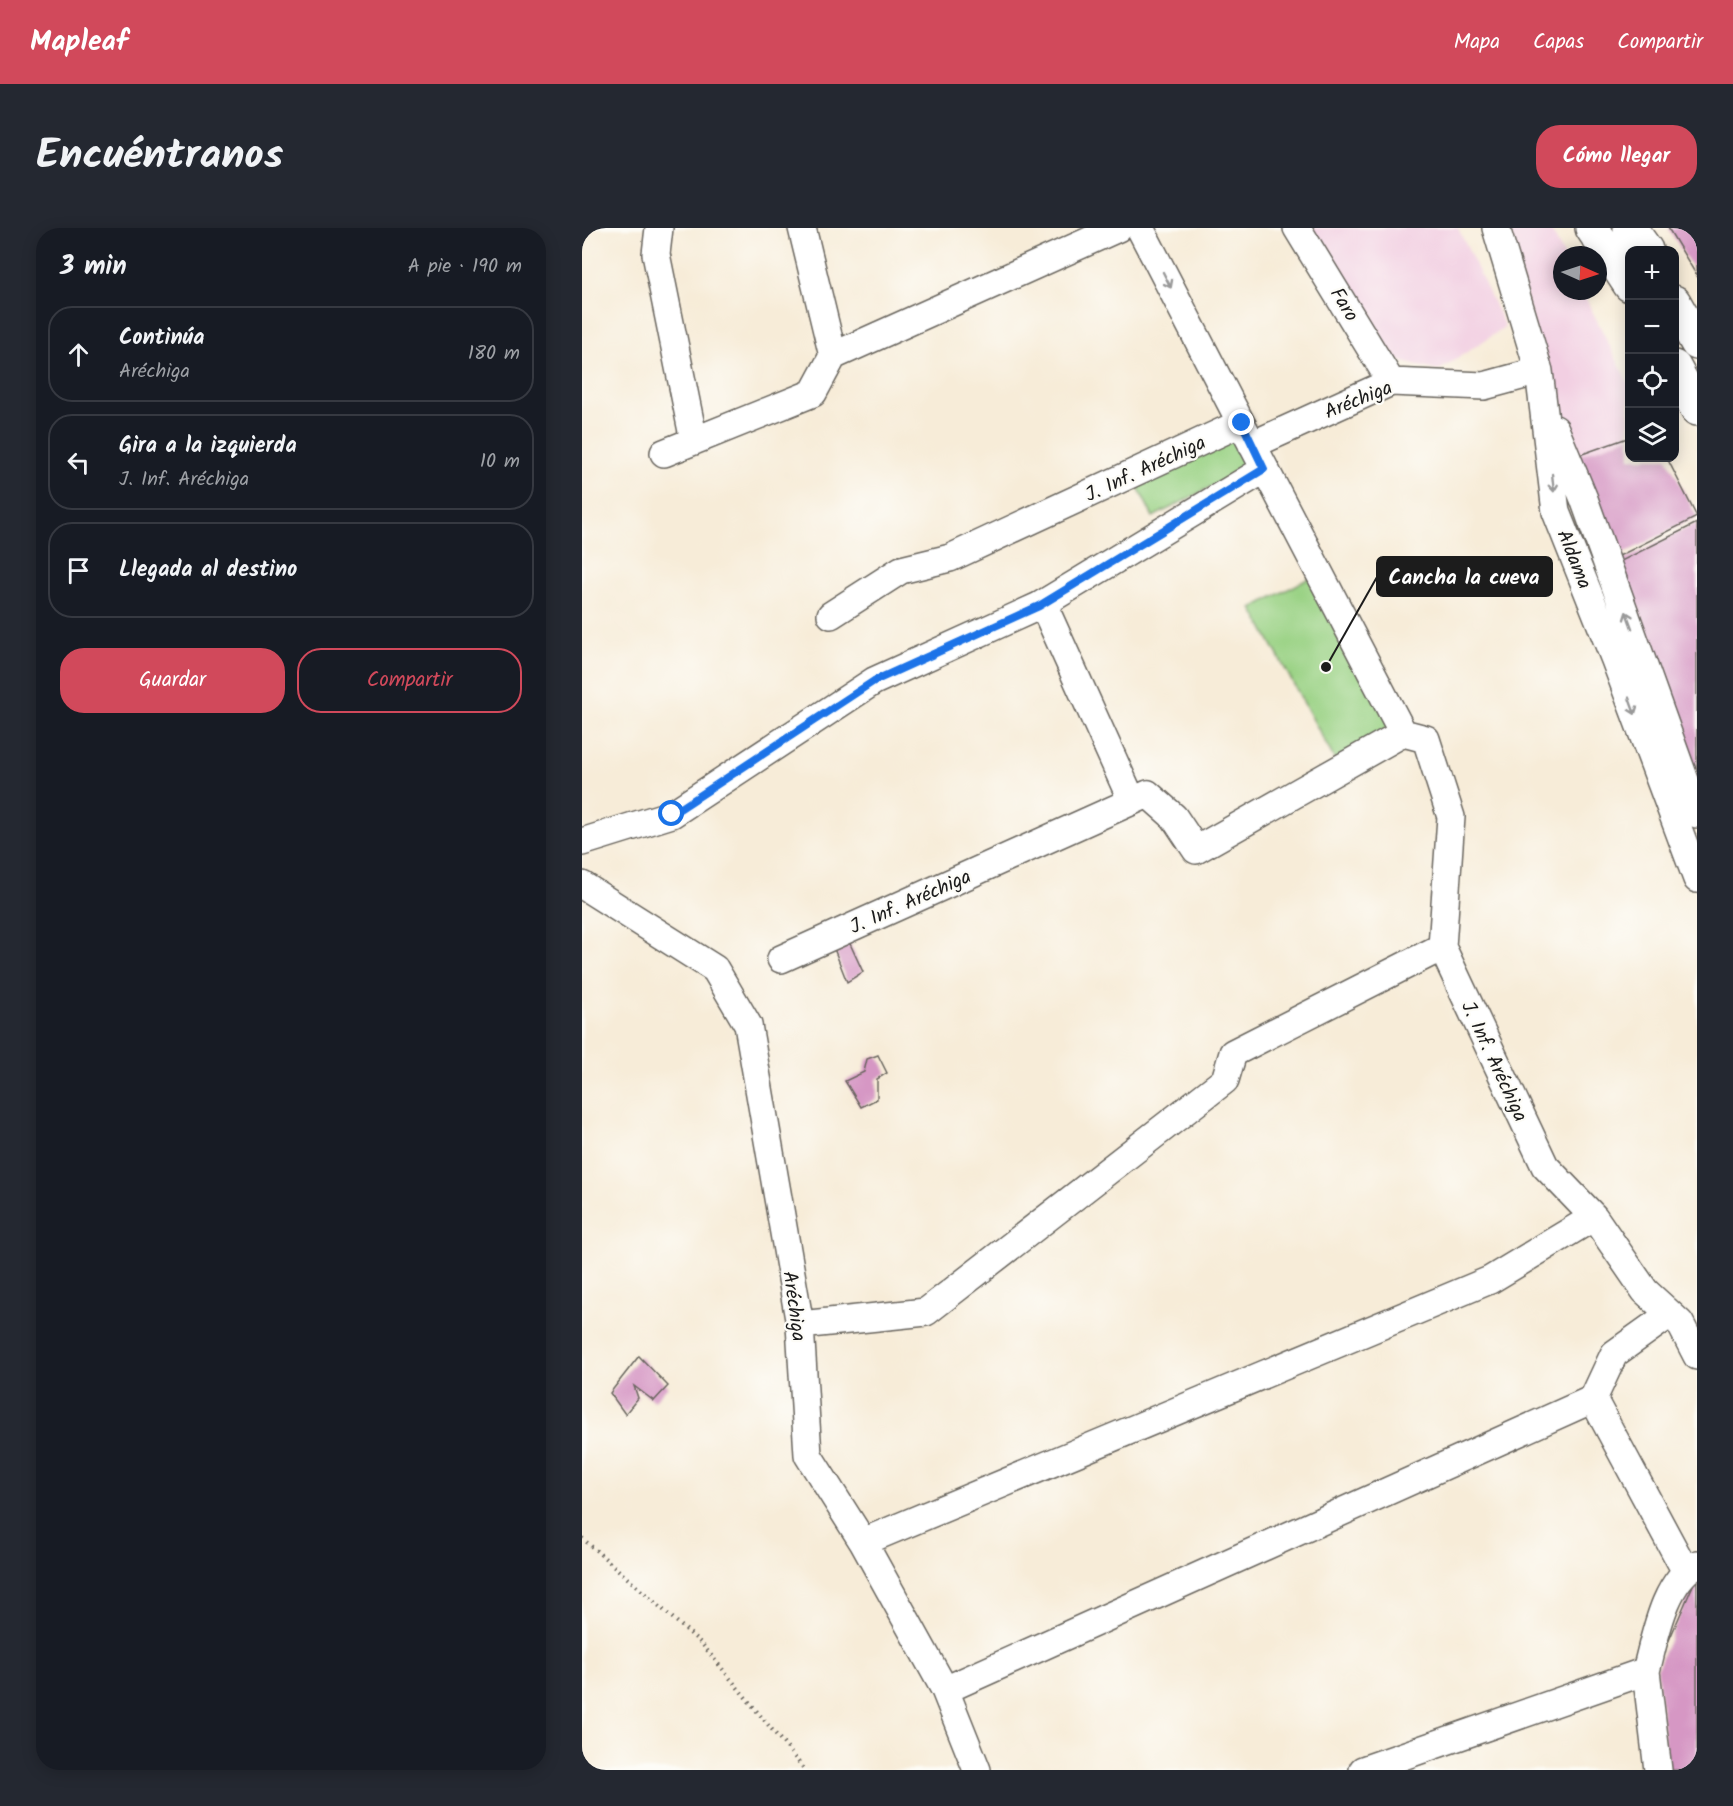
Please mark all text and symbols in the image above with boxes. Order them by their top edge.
text: Mapleaf [30,20,128,65]
text: Mapa [1454,26,1500,59]
text: Capas [1533,26,1584,59]
text: Compartir [1617,26,1703,59]
text: Encuéntranos [36,123,283,190]
button: Cómo llegar [1536,125,1697,188]
text: 3 min [60,246,127,288]
north arrow [1553,246,1607,300]
map controls [1625,246,1679,462]
button: + [1625,246,1679,300]
text: A pie · 190 m [408,251,522,283]
one-way arrow [1161,271,1173,288]
street label: Faro [1320,282,1366,328]
button: − [1625,300,1679,354]
text: Continúa [119,321,204,356]
icon: ahead [62,338,95,371]
text: 180 m [468,338,520,370]
button: locate [1625,354,1679,408]
text: Aréchiga [119,356,190,388]
street label: Aréchiga [1320,373,1398,429]
button: layers [1625,408,1679,462]
route end [1228,409,1254,435]
street label: J. Inf. Aréchiga [1080,428,1212,512]
text: Gira a la izquierda [119,429,297,464]
icon: left [62,446,95,479]
text: 10 m [480,446,520,478]
text: J. Inf. Aréchiga [119,464,249,496]
one-way arrow [1548,473,1559,493]
street label: Aldama [1547,525,1600,594]
text: Llegada al destino [119,553,297,588]
icon: arrive [62,554,95,587]
callout: Cancha la cueva [1377,557,1552,596]
text: Cancha la cueva [1389,562,1540,595]
one-way arrow [1622,611,1633,630]
button: Guardar [60,648,285,713]
button: Compartir [297,648,522,713]
one-way arrow [1628,696,1639,714]
route start [658,800,684,826]
street label: J. Inf. Aréchiga [845,862,977,944]
street label: J. Inf. Aréchiga [1451,996,1535,1128]
street label: Aréchiga [772,1269,814,1344]

